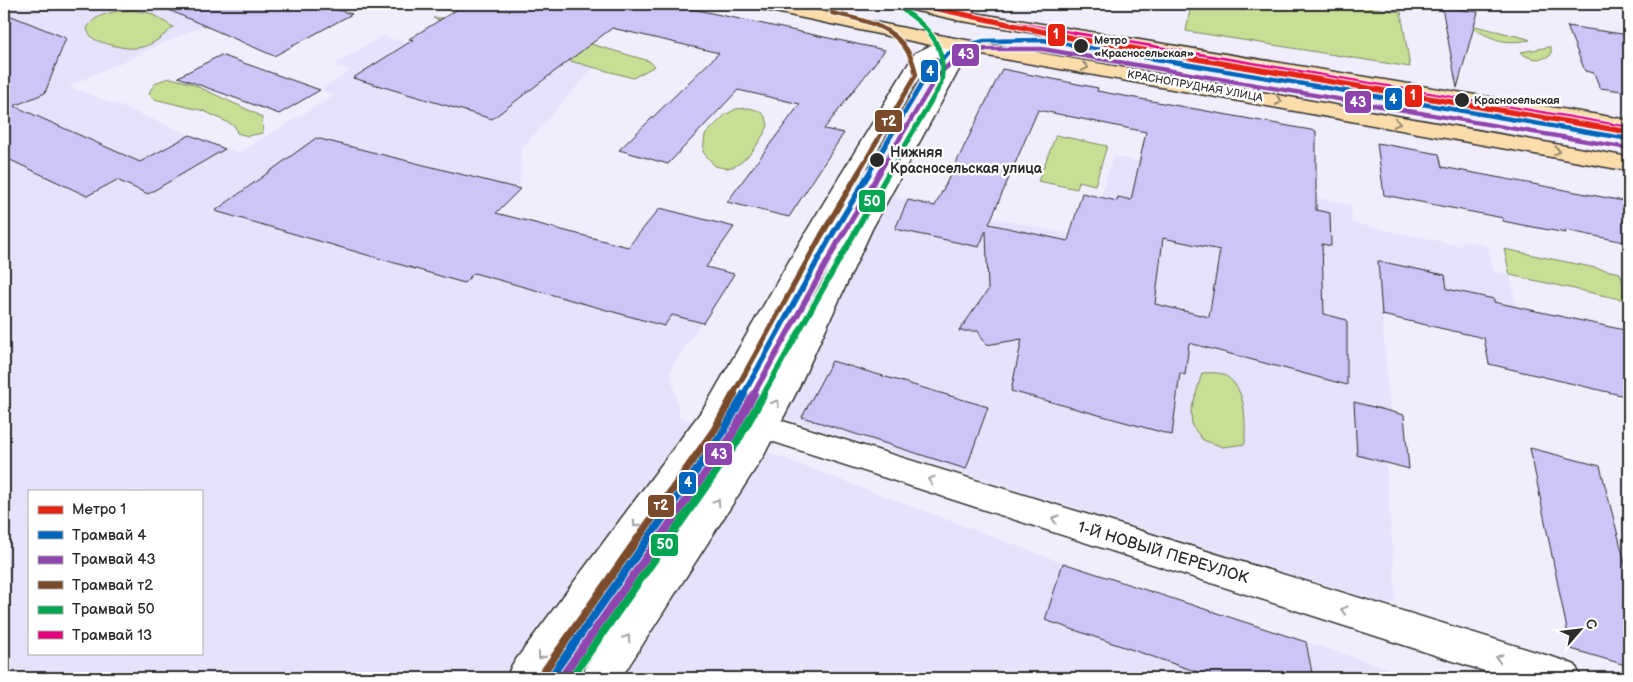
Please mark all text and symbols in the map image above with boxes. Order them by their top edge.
line badge: 1 [1047,23,1066,47]
text: 1 [1053,26,1059,43]
place label: Метро «Красносельская» [1094,34,1194,60]
marker: Метро «Красносельская» [1072,37,1090,55]
line badge: 43 [951,43,980,67]
text: 43 [958,46,974,63]
line badge: 4 [920,59,939,83]
one-way arrow [1080,61,1089,71]
text: 4 [926,63,935,80]
street label: КРАСНОПРУДНАЯ УЛИЦА [1126,68,1264,104]
line badge: 1 [1404,84,1423,108]
line badge: 4 [1384,87,1403,111]
text: 1 [1410,87,1416,104]
line badge: 43 [1344,90,1372,114]
text: 4 [1389,91,1398,108]
marker: Красносельская [1453,91,1471,109]
text: 43 [1350,94,1366,111]
place label: Красносельская [1474,94,1560,107]
one-way arrow [1275,96,1284,106]
line badge: т2 [874,109,903,133]
text: т2 [881,113,897,130]
one-way arrow [1392,117,1401,127]
place label: Нижняя Красносельская улица [890,144,1043,177]
one-way arrow [1552,146,1561,156]
marker: Нижняя Красносельская улица [868,151,886,169]
line badge: 50 [858,189,886,213]
text: 50 [864,193,881,210]
one-way arrow [770,399,780,408]
line badge: 43 [704,442,733,466]
text: 43 [711,446,727,463]
line badge: 4 [678,471,697,495]
text: 4 [684,474,693,491]
one-way arrow [927,476,935,486]
legend [28,490,202,654]
line badge: т2 [647,494,675,518]
text: т2 [653,497,669,514]
one-way arrow [710,498,720,507]
text: Метро 1 [72,500,126,519]
one-way arrow [1051,515,1060,525]
one-way arrow [633,518,642,528]
street label: 1-Й НОВЫЙ ПЕРЕУЛОК [1075,518,1251,588]
text: Трамвай 4 [72,526,146,545]
line badge: 50 [650,533,679,557]
text: 50 [657,536,674,553]
text: Трамвай 43 [72,550,156,569]
text: Трамвай т2 [72,576,153,595]
text: Трамвай 50 [72,600,155,619]
north arrow [1556,604,1606,654]
one-way arrow [1340,605,1348,615]
text: С [1581,616,1601,633]
text: Трамвай 13 [72,626,152,645]
one-way arrow [621,634,630,643]
one-way arrow [538,650,547,660]
one-way arrow [1495,654,1503,664]

